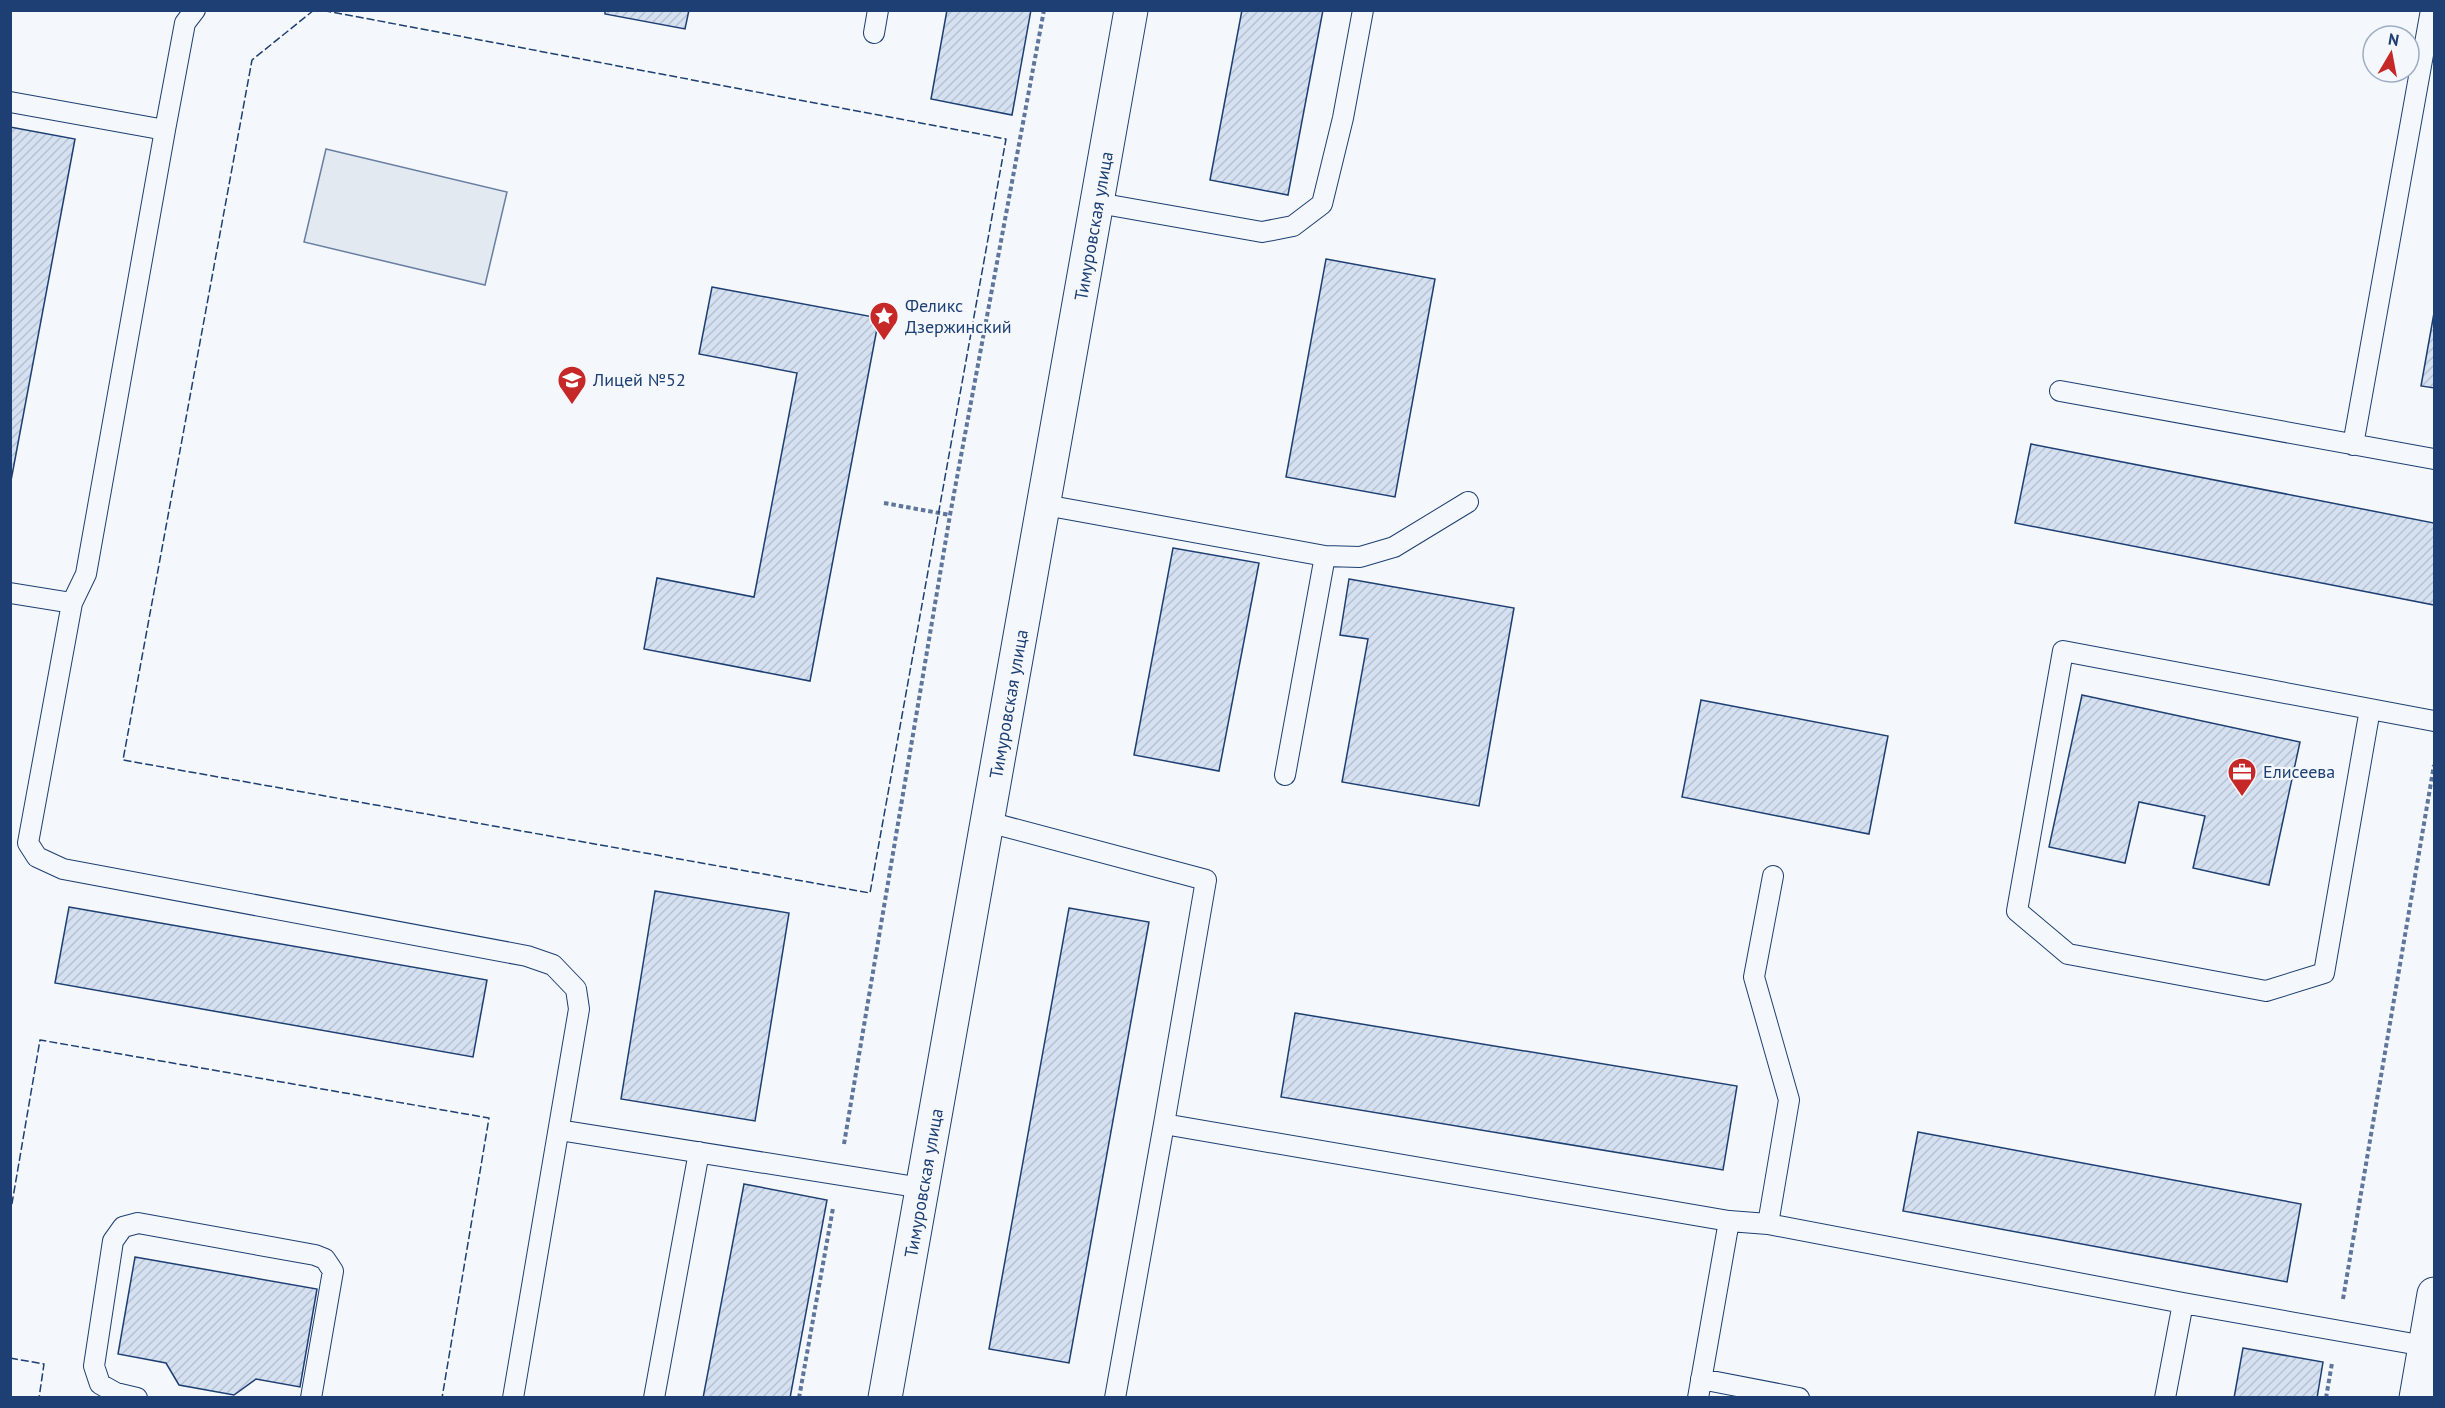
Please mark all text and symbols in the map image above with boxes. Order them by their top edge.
north arrow [2361,24,2421,84]
text: N [2387,28,2401,50]
street label: Тимуровская улица [1069,150,1118,302]
place label: Феликс Дзержинский [905,294,1012,338]
place icon: Феликс Дзержинский [868,300,900,342]
school or university icon: Лицей №52 [556,364,588,406]
place label: Лицей №52 [592,368,686,391]
street label: Тимуровская улица [984,628,1033,780]
office icon: Елисеева [2226,756,2258,798]
place label: Елисеева [2263,760,2335,783]
street label: Тимуровская улица [899,1107,948,1259]

